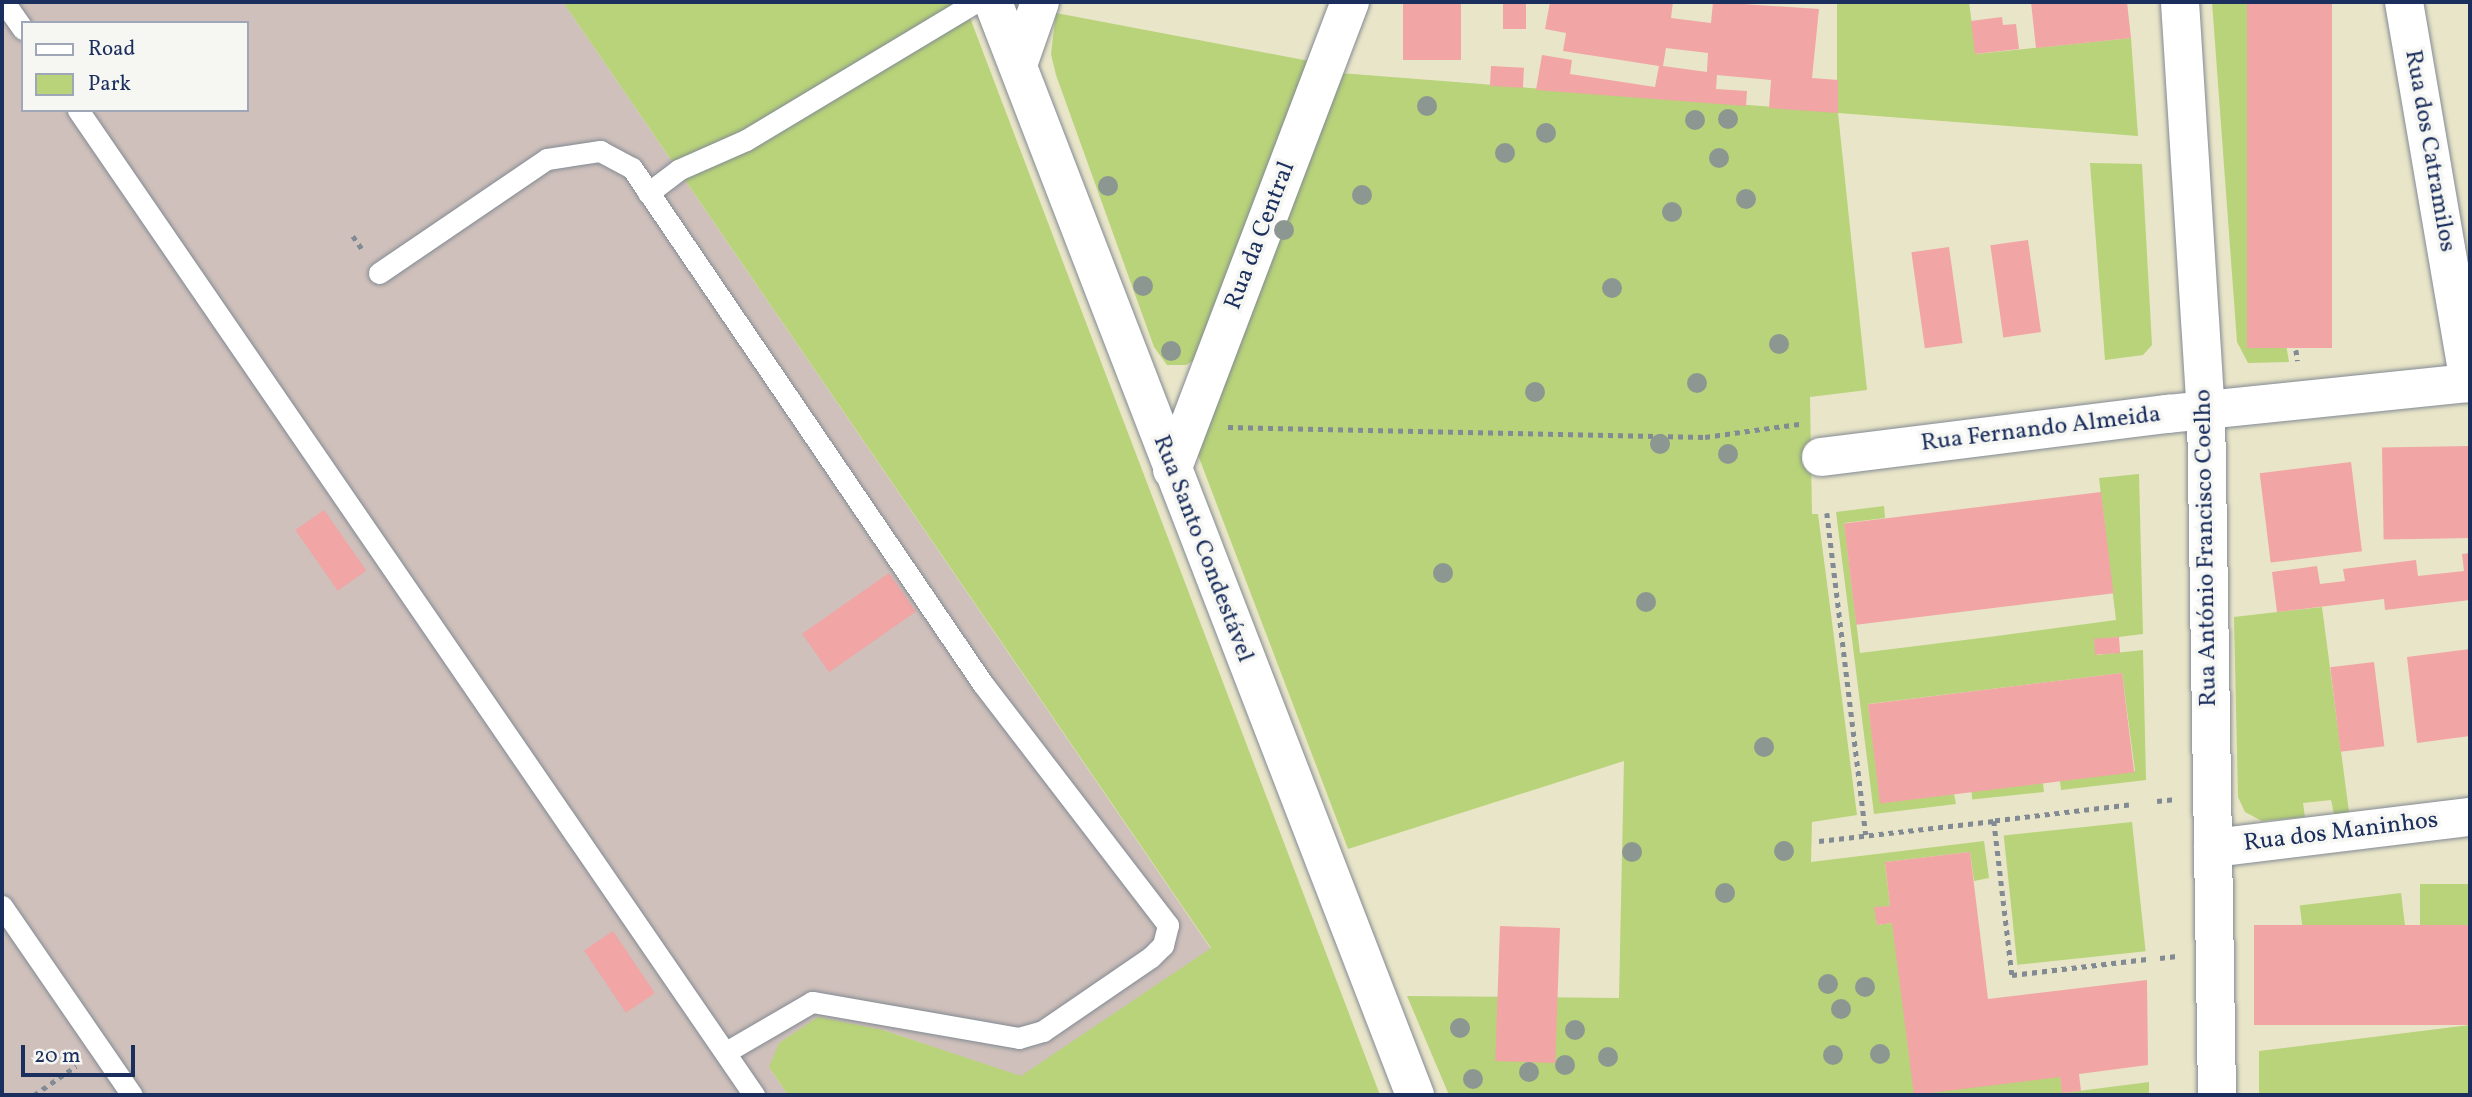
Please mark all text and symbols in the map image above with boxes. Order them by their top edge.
legend [21,21,248,112]
text: Road [88,35,135,64]
street label: Rua dos Catramilos [2397,48,2461,254]
text: Park [88,70,131,99]
street label: Rua da Central [1220,158,1302,314]
street label: Rua António Francisco Coelho [2190,389,2224,707]
street label: Rua Fernando Almeida [1919,401,2163,459]
street label: Rua Santo Condestável [1145,432,1259,666]
street label: Rua dos Maninhos [2242,807,2440,859]
scale bar [24,1030,138,1074]
text: 20 m [34,1042,80,1071]

